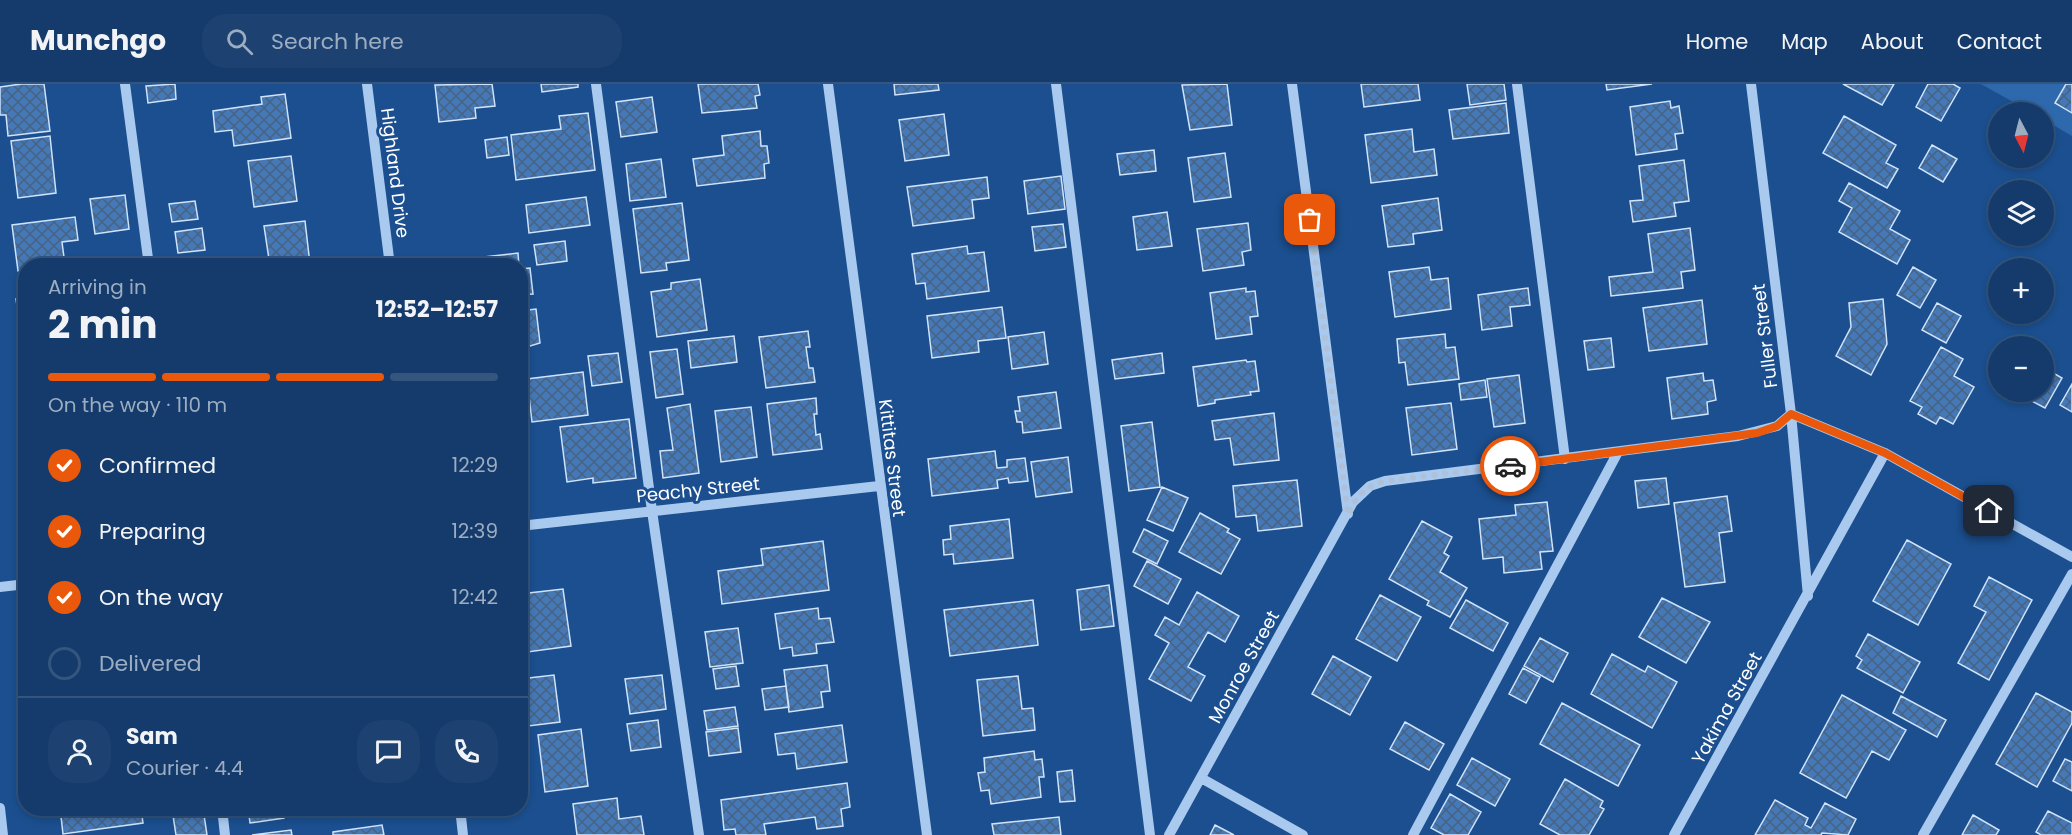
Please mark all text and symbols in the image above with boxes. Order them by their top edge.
search box [202,14,622,68]
text: Munchgo [30,21,166,60]
icon: search [223,25,256,58]
text: Search here [271,26,404,57]
text: Home [1686,27,1748,56]
text: Map [1781,27,1828,56]
text: About [1861,27,1924,56]
text: Contact [1957,27,2042,56]
north arrow [1988,102,2054,168]
map controls [1988,102,2054,402]
street label: Highland Drive [375,107,416,239]
button: layers [1988,180,2054,246]
pin [1284,194,1335,245]
icon: bag [1293,203,1326,236]
button: + [1988,258,2054,324]
text: Arriving in [48,273,147,301]
street label: Fuller Street [1746,283,1783,390]
text: 12:52–12:57 [376,294,498,325]
text: 2 min [48,297,158,352]
button: − [1988,336,2054,402]
text: On the way · 110 m [48,391,227,419]
street label: Kittitas Street [873,398,912,518]
courier [1480,436,1540,496]
icon: check [48,449,81,482]
text: Confirmed [99,450,216,481]
icon: car [1494,450,1527,483]
text: 12:29 [452,451,498,479]
street label: Peachy Street [635,471,761,508]
pin [1963,485,2014,536]
icon: home [1972,494,2005,527]
icon: check [48,515,81,548]
text: Preparing [99,516,206,547]
text: 12:39 [451,517,498,545]
icon: check [48,581,81,614]
text: On the way [99,582,223,613]
text: 12:42 [452,583,498,611]
street label: Monroe Street [1202,606,1285,728]
street label: Yakima Street [1685,647,1768,768]
text: Delivered [99,648,202,679]
button: person [48,720,111,783]
button: chat [357,720,420,783]
button: phone [435,720,498,783]
text: Sam [126,721,178,752]
text: Courier · 4.4 [126,754,244,782]

